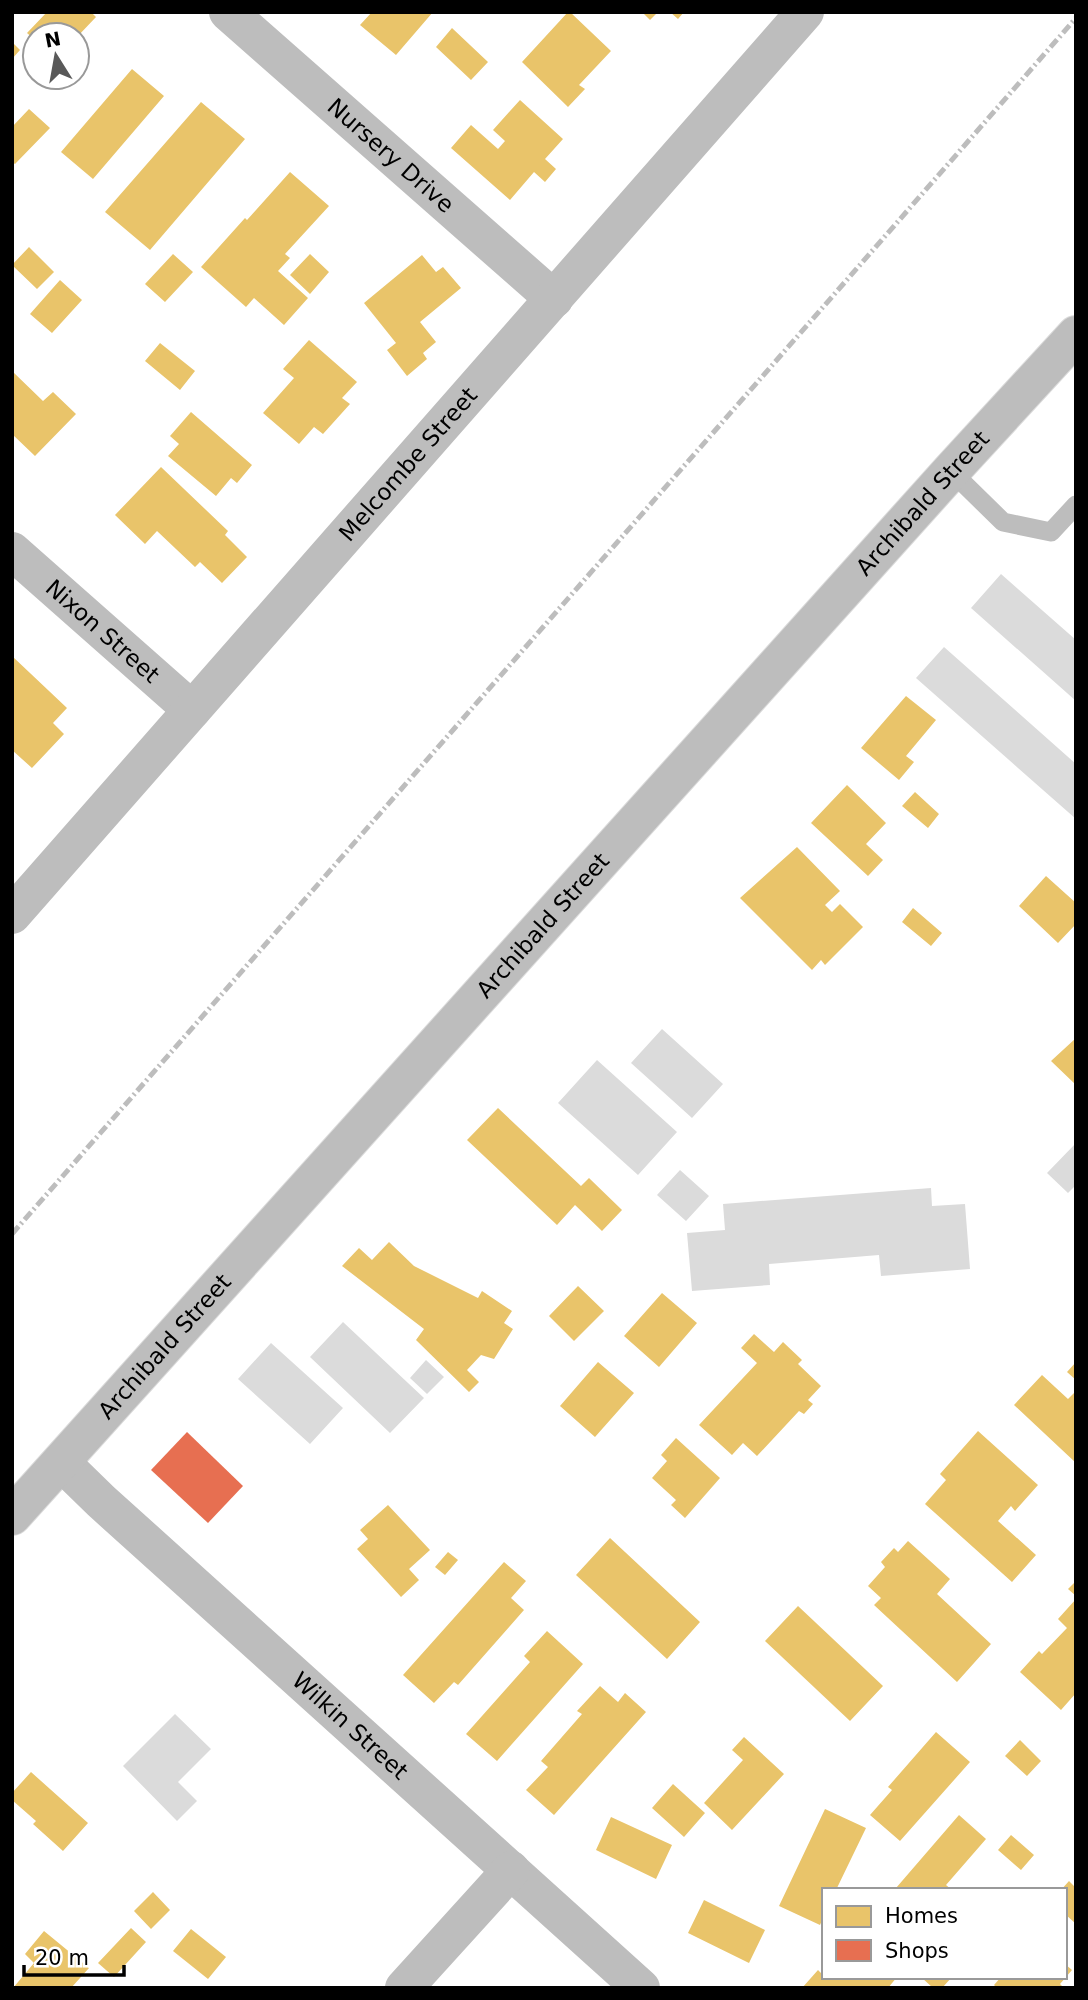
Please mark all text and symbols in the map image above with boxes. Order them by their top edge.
north arrow [21,21,91,91]
text: N [43,27,63,52]
street label: Nursery Drive [323,93,459,218]
street label: Melcombe Street [334,382,482,546]
street label: Archibald Street [851,426,994,581]
street label: Nixon Street [41,574,165,688]
street label: Archibald Street [471,848,614,1003]
street label: Archibald Street [93,1269,236,1424]
street label: Wilkin Street [287,1667,413,1784]
legend [822,1888,1067,1979]
text: Homes [885,1904,958,1928]
scale bar [24,1934,124,1978]
text: Shops [885,1939,949,1963]
text: 20 m [35,1946,89,1970]

